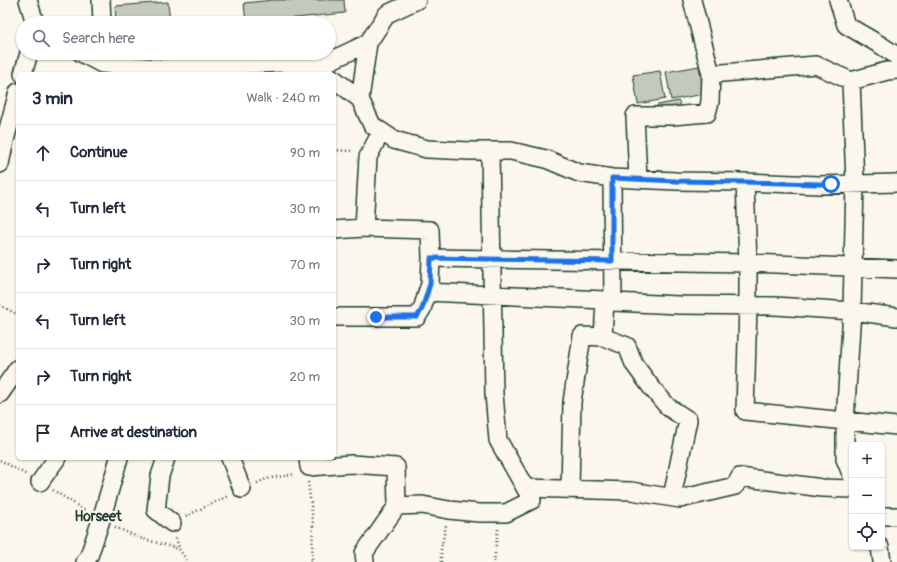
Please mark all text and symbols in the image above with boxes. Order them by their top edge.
search box [16,16,336,60]
icon: search [30,27,52,49]
text: Search here [62,29,135,48]
text: 3 min [32,88,73,109]
text: Walk · 240 m [246,90,320,106]
icon: ahead [32,142,54,164]
text: Continue [70,143,128,162]
text: 90 m [290,145,320,161]
route start [822,175,840,193]
icon: left [32,198,54,220]
text: Turn left [70,199,126,218]
text: 30 m [290,201,320,217]
icon: right [32,254,54,276]
text: Turn right [70,255,131,274]
text: 70 m [290,257,320,273]
route end [367,308,385,326]
icon: left [32,310,54,332]
text: Turn left [70,311,126,330]
text: 30 m [290,313,320,329]
icon: right [32,366,54,388]
text: Turn right [70,367,131,386]
text: 20 m [289,369,320,385]
icon: arrive [32,422,54,444]
text: Arrive at destination [70,423,197,442]
map controls [849,442,885,550]
button: + [849,442,885,478]
button: − [849,478,885,514]
district label: Horseet [74,508,122,525]
button: locate [849,514,885,550]

